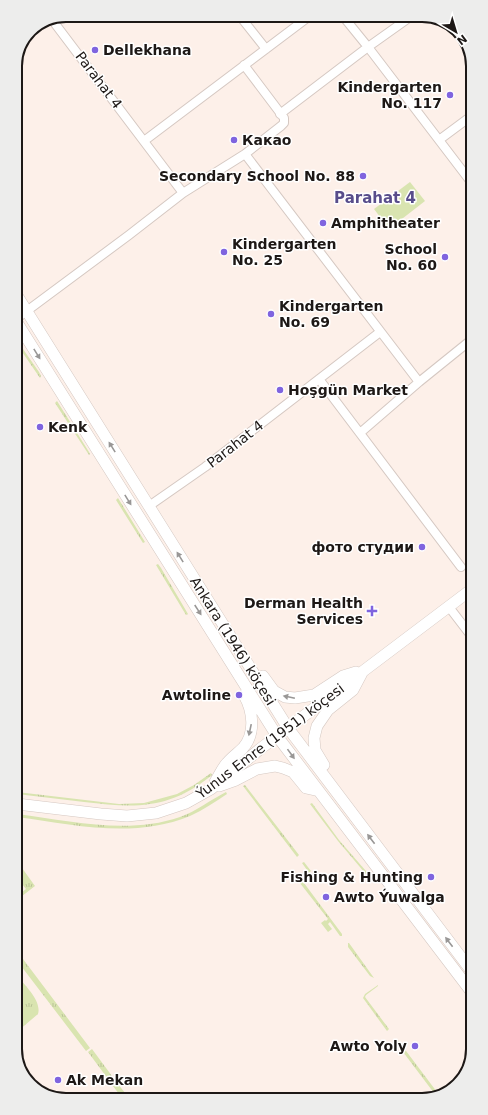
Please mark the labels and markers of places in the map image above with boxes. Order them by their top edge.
place label: Dellekhana [103,42,191,58]
marker: Dellekhana [90,45,100,55]
place label: Kindergarten No. 117 [337,79,442,111]
marker: Kindergarten No. 117 [445,90,455,100]
place label: Какао [242,132,292,148]
marker: Какао [229,135,239,145]
place label: Secondary School No. 88 [159,168,355,184]
marker: Secondary School No. 88 [358,171,368,181]
place label: Amphitheater [331,215,440,231]
marker: Amphitheater [318,218,328,228]
place label: Kindergarten No. 25 [232,236,337,268]
place label: School No. 60 [385,241,437,273]
marker: Kindergarten No. 25 [219,247,229,257]
marker: School No. 60 [440,252,450,262]
place label: Kindergarten No. 69 [279,298,384,330]
marker: Kindergarten No. 69 [266,309,276,319]
place label: Hoşgün Market [288,382,408,398]
marker: Hoşgün Market [275,385,285,395]
place label: Kenk [48,419,88,435]
marker: Kenk [35,422,45,432]
place label: фото студии [311,539,414,555]
marker: фото студии [417,542,427,552]
place label: Derman Health Services [244,595,363,627]
marker: Derman Health Services [366,605,378,617]
place label: Awtoline [162,687,231,703]
marker: Awtoline [234,690,244,700]
place label: Fishing & Hunting [280,869,423,885]
marker: Fishing & Hunting [426,872,436,882]
place label: Awto Ýuwalga [334,888,445,905]
marker: Awto Ýuwalga [321,892,331,902]
place label: Awto Yoly [330,1038,407,1054]
marker: Awto Yoly [410,1041,420,1051]
place label: Ak Mekan [66,1072,143,1088]
marker: Ak Mekan [53,1075,63,1085]

